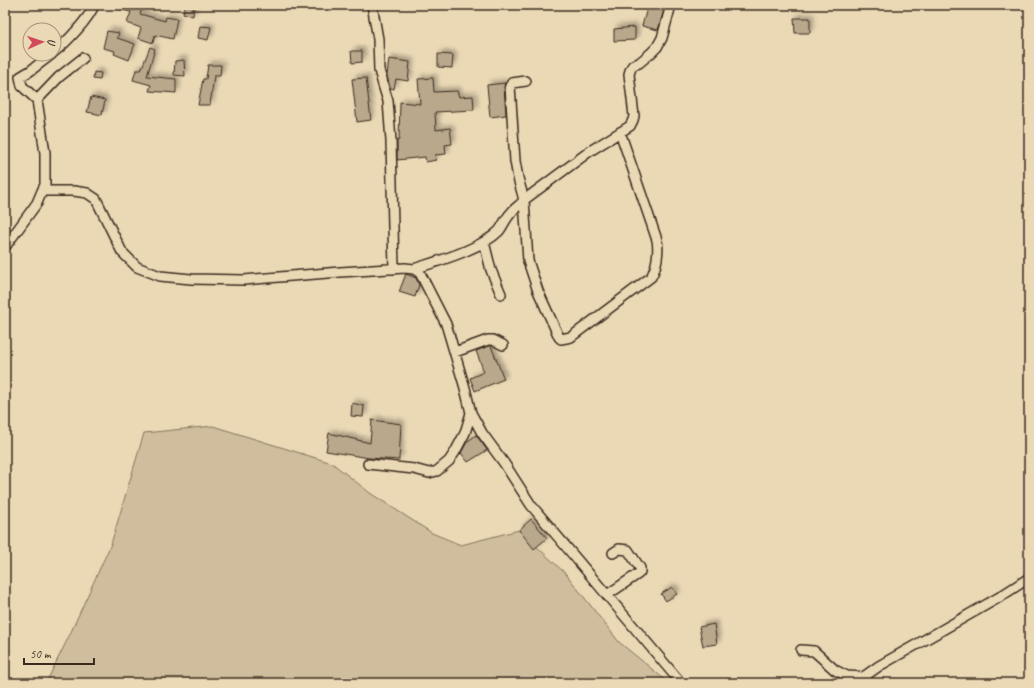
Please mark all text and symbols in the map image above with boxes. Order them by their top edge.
north arrow [22,22,62,62]
text: U [45,38,59,47]
scale bar [24,640,94,666]
text: 50 m [30,646,52,662]

